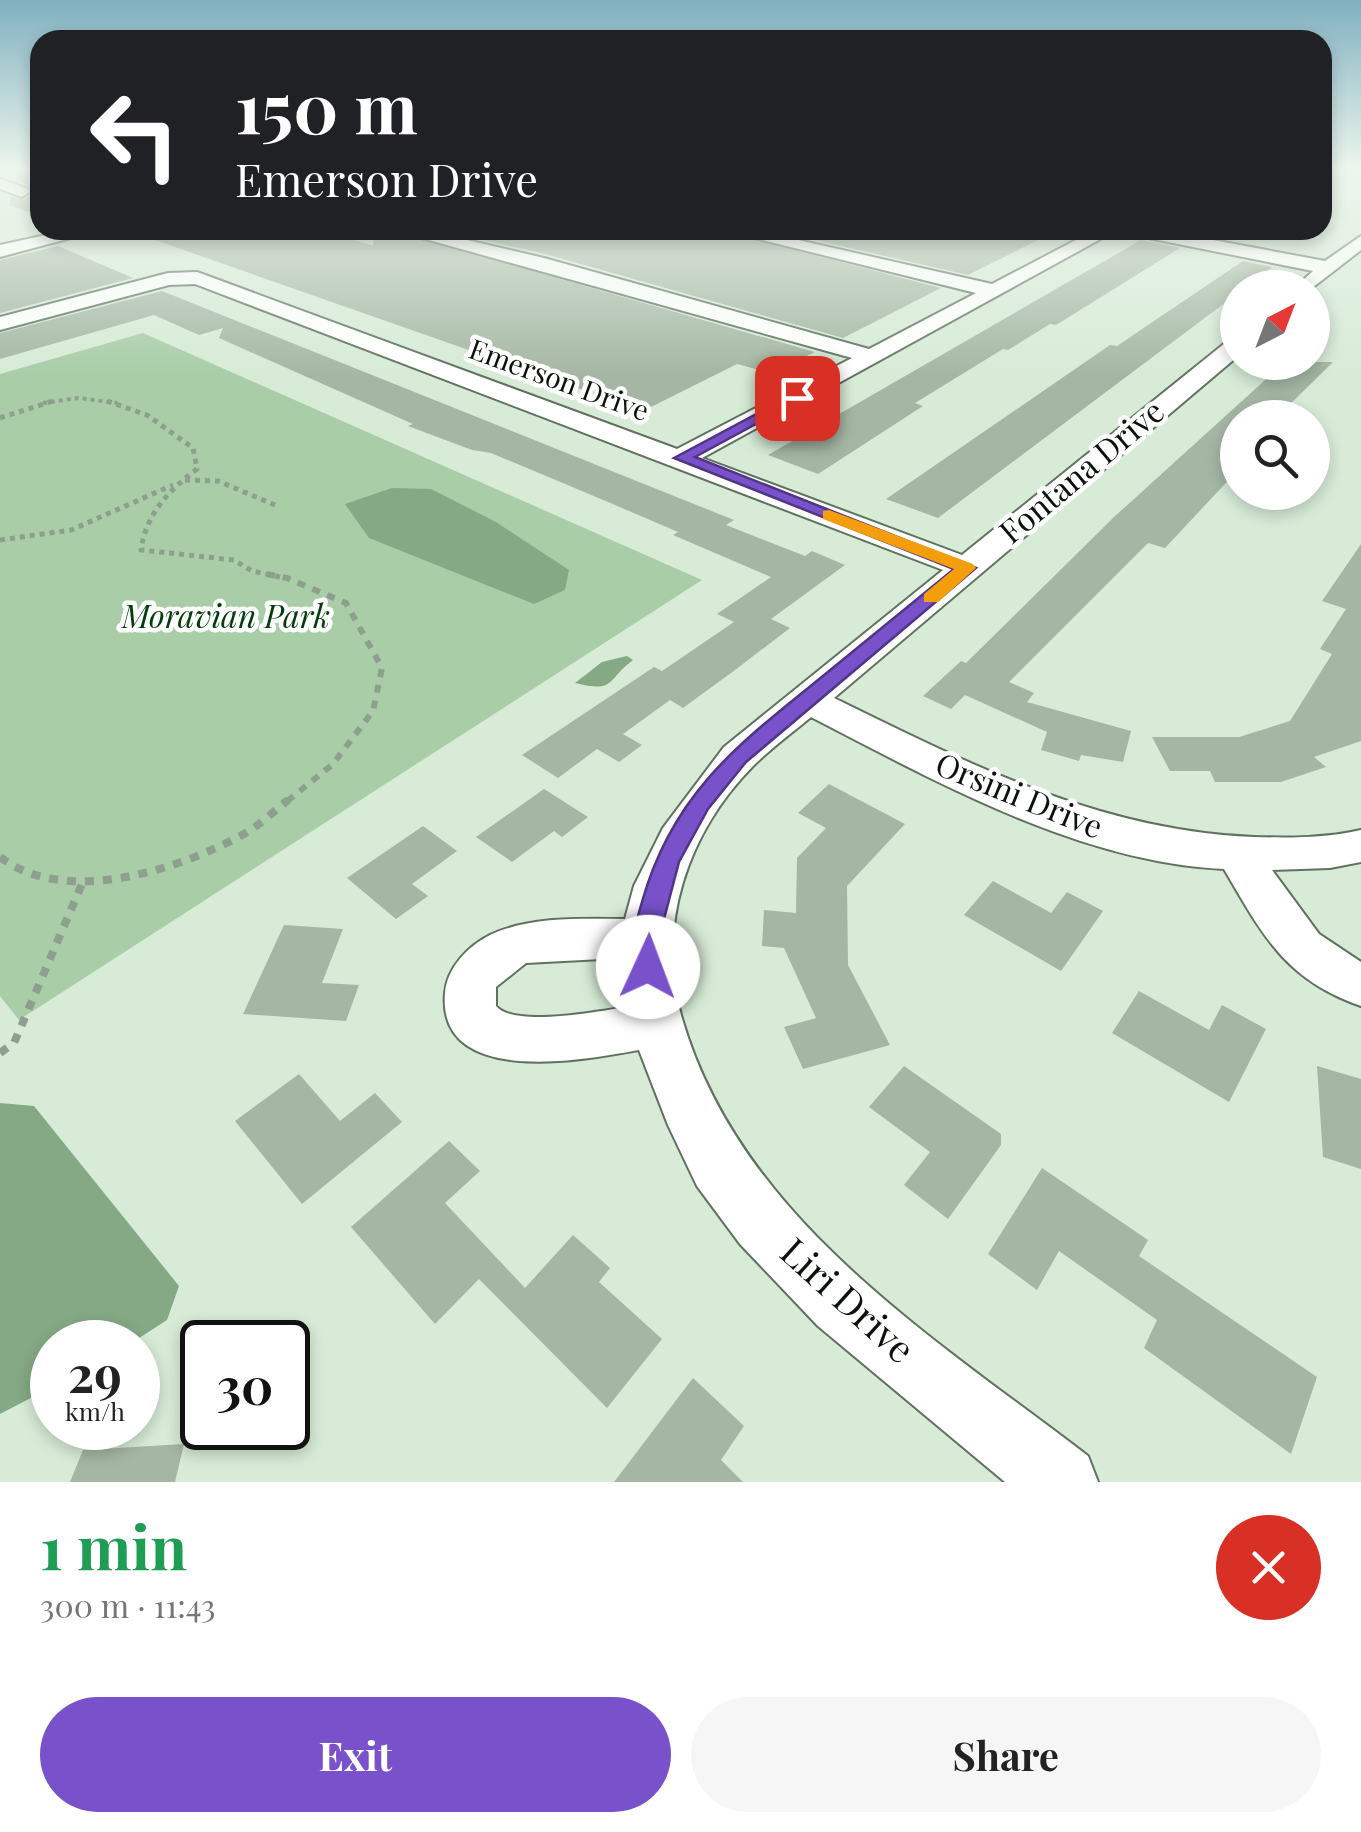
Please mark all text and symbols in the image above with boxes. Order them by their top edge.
text: 150 m [235,58,418,152]
icon: left [70,70,200,200]
text: Emerson Drive [235,148,538,208]
north arrow [1220,270,1330,380]
map controls [1220,270,1330,510]
street label: Emerson Drive [465,329,654,428]
pin [755,356,840,441]
icon: arrive [770,371,825,426]
street label: Fontana Drive [989,389,1172,552]
button: search [1220,400,1330,510]
park label: Moravian Park [120,593,330,636]
street label: Orsini Drive [930,741,1110,847]
position arrow [596,915,700,1019]
street label: Liri Drive [771,1225,927,1373]
speed limit sign: 30 [180,1320,310,1450]
text: 29 [68,1339,122,1406]
text: km/h [65,1394,125,1427]
text: 1 min [40,1505,187,1585]
button: close [1216,1515,1321,1620]
text: 300 m · 11:43 [40,1583,215,1626]
button: Exit [40,1697,671,1812]
button: Share [691,1697,1321,1812]

